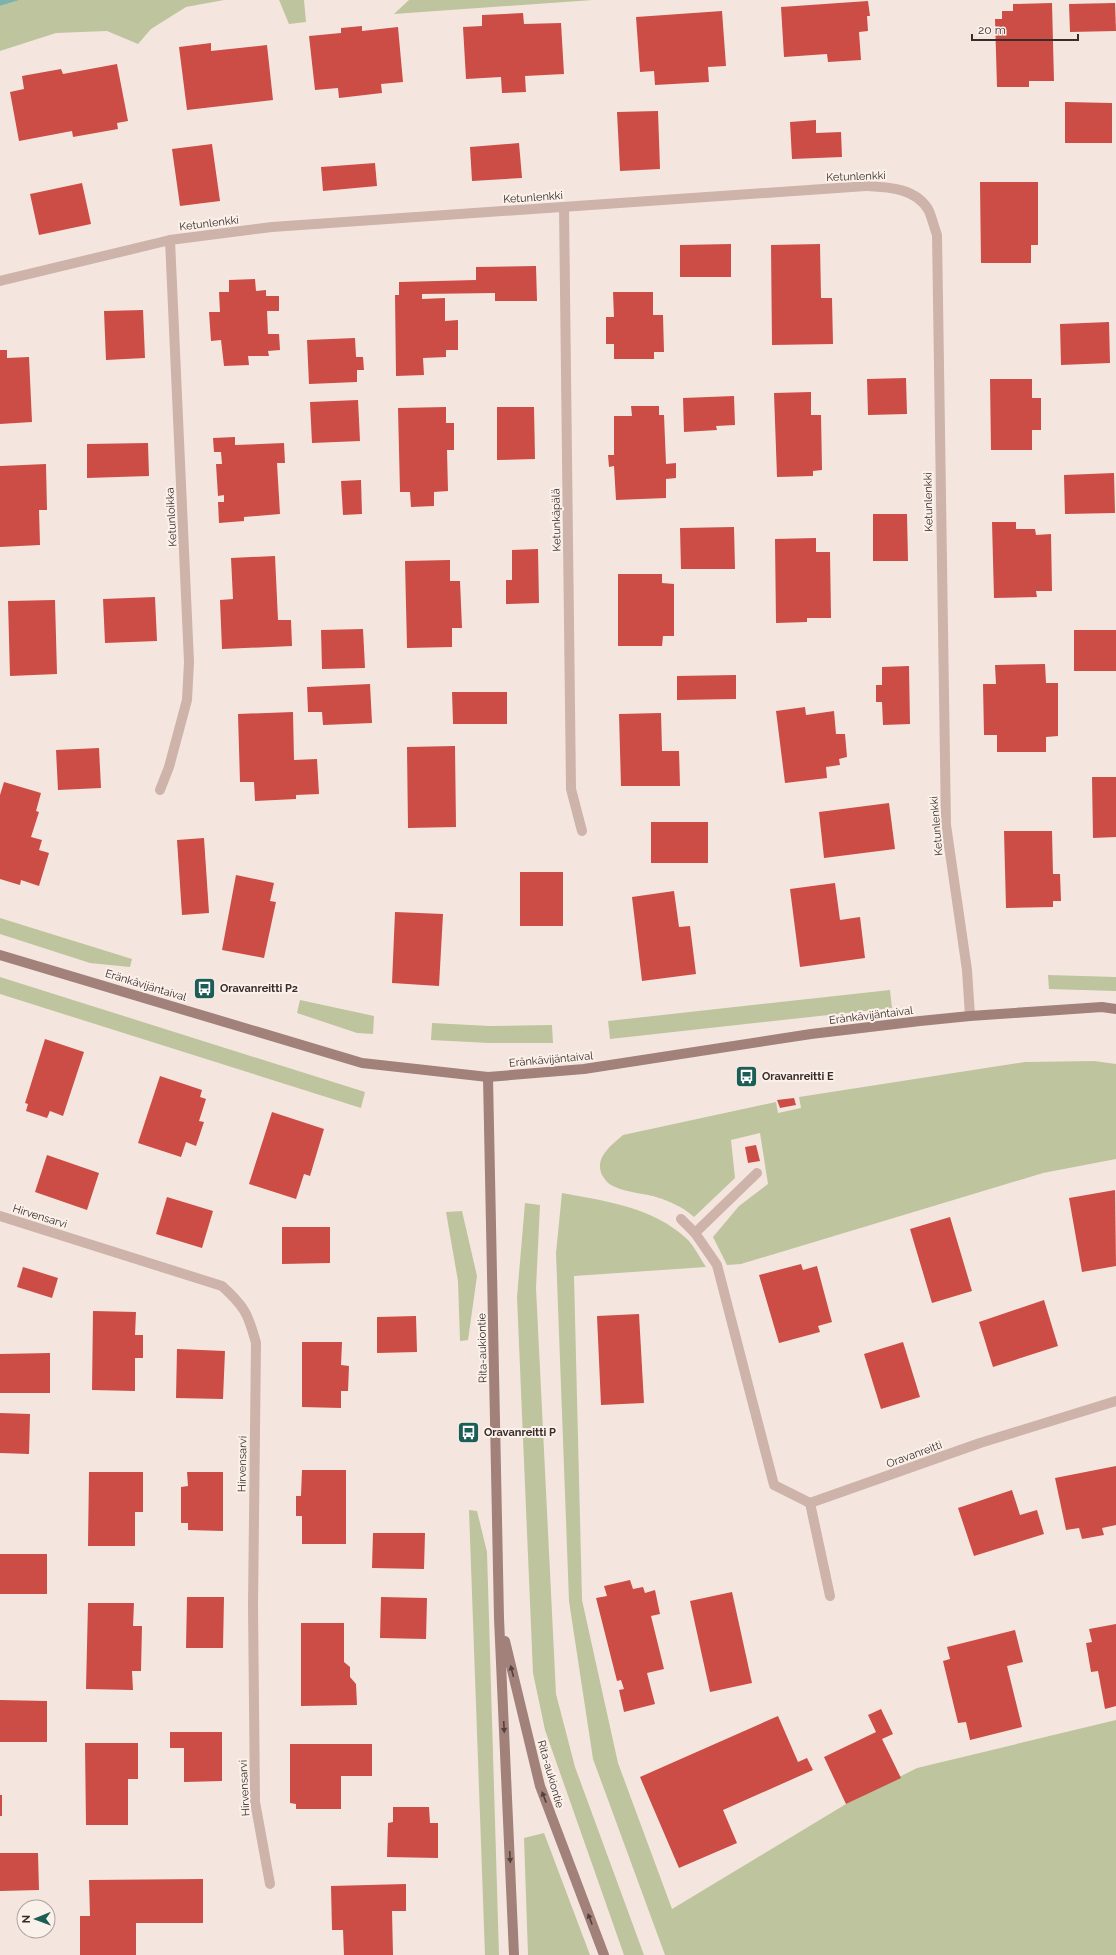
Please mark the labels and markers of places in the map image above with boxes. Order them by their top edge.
bus stop icon: Oravanreitti P2 [192,975,218,1001]
place label: Oravanreitti P2 [220,982,298,995]
bus stop icon: Oravanreitti E [733,1063,759,1089]
place label: Oravanreitti E [762,1070,834,1083]
bus stop icon: Oravanreitti P [455,1419,481,1445]
place label: Oravanreitti P [484,1426,556,1439]

